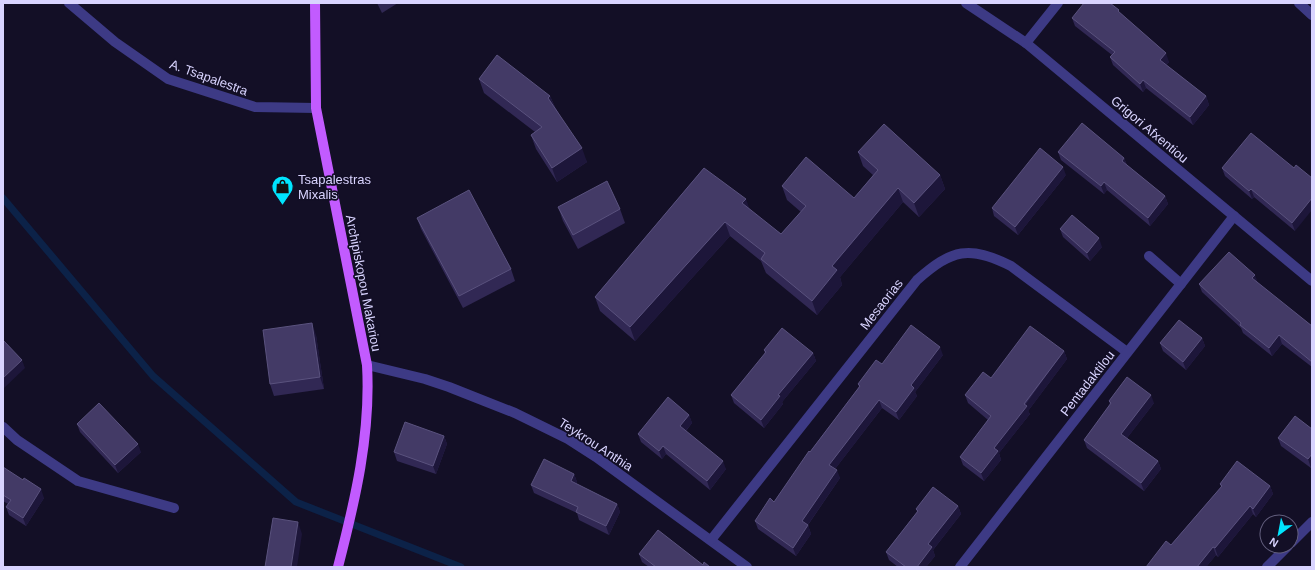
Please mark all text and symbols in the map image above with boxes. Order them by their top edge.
street label: A. Tsapalestra [168,56,251,99]
street label: Grigori Afxentiou [1108,93,1191,166]
place label: Tsapalestras Mixalis [298,172,371,202]
shop icon: Tsapalestras Mixalis [270,173,296,206]
street label: Archipiskopou Makariou [343,214,384,353]
street label: Mesaorias [857,276,906,333]
street label: Pentadaktilou [1057,348,1118,419]
street label: Teykrou Anthia [556,415,636,474]
north arrow [1259,514,1299,554]
text: N [1267,535,1280,550]

